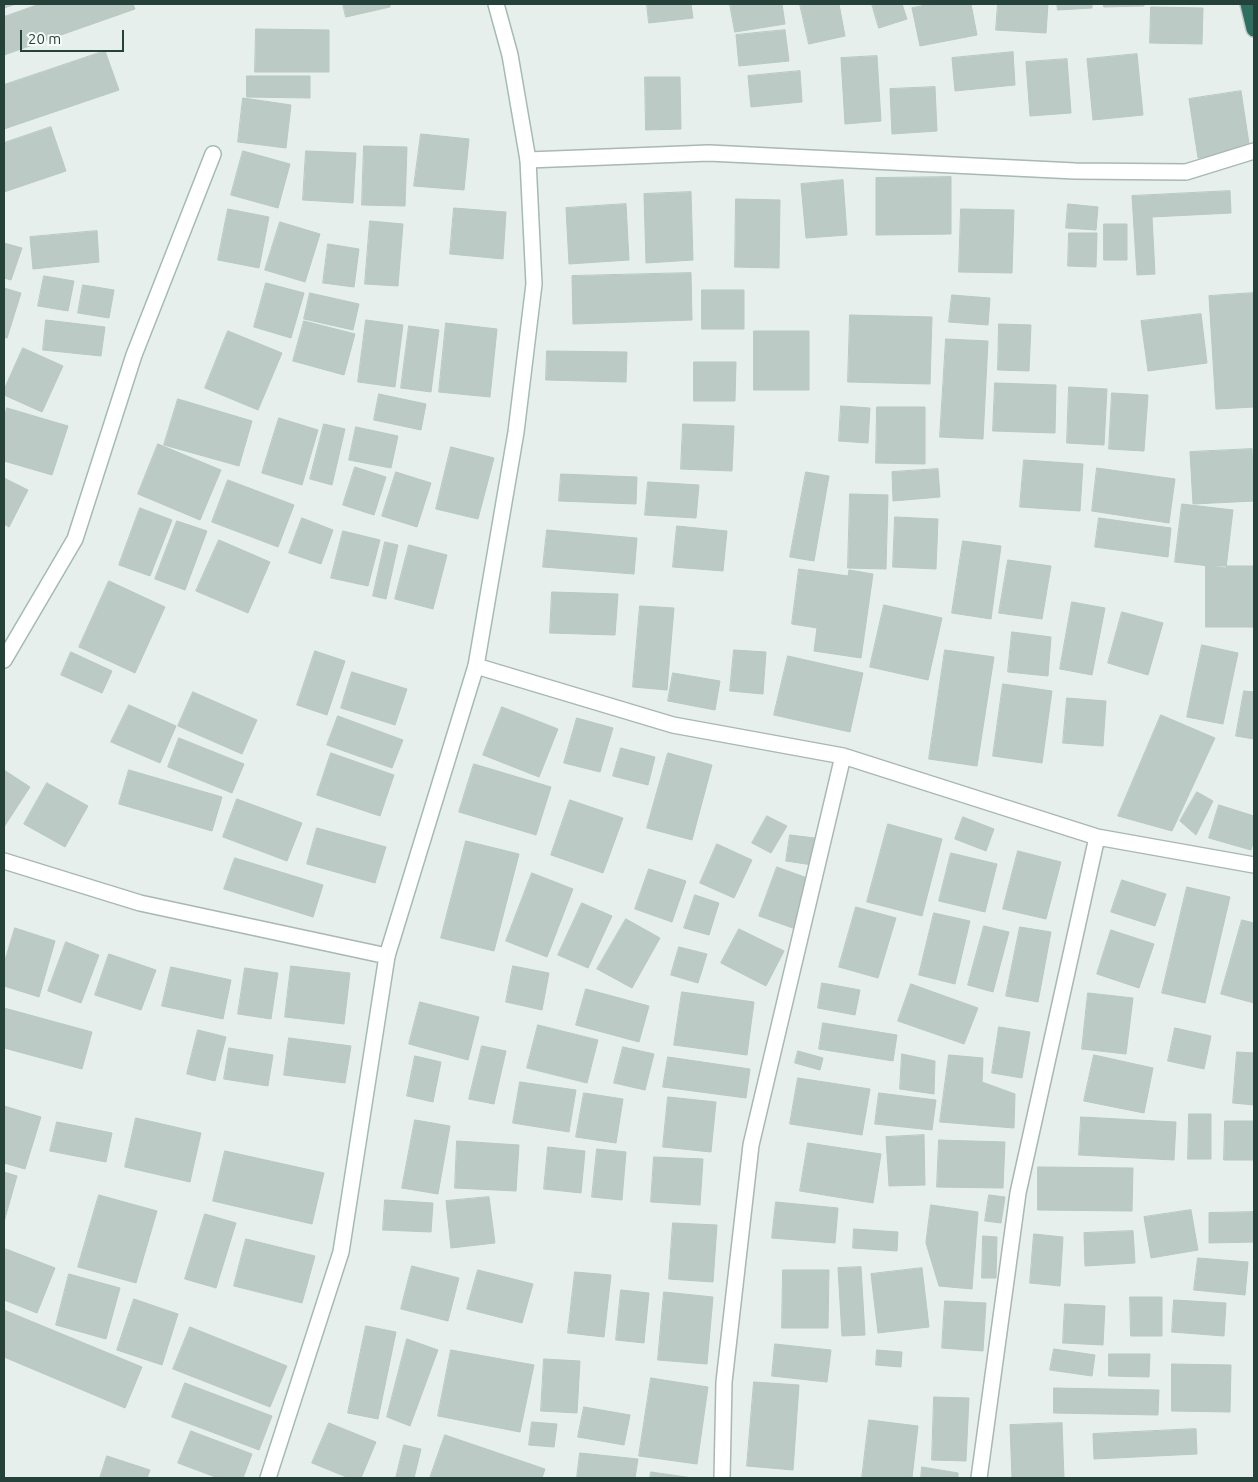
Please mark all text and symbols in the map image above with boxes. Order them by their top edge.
scale bar [22,20,126,52]
text: 20 m [28,30,61,47]

